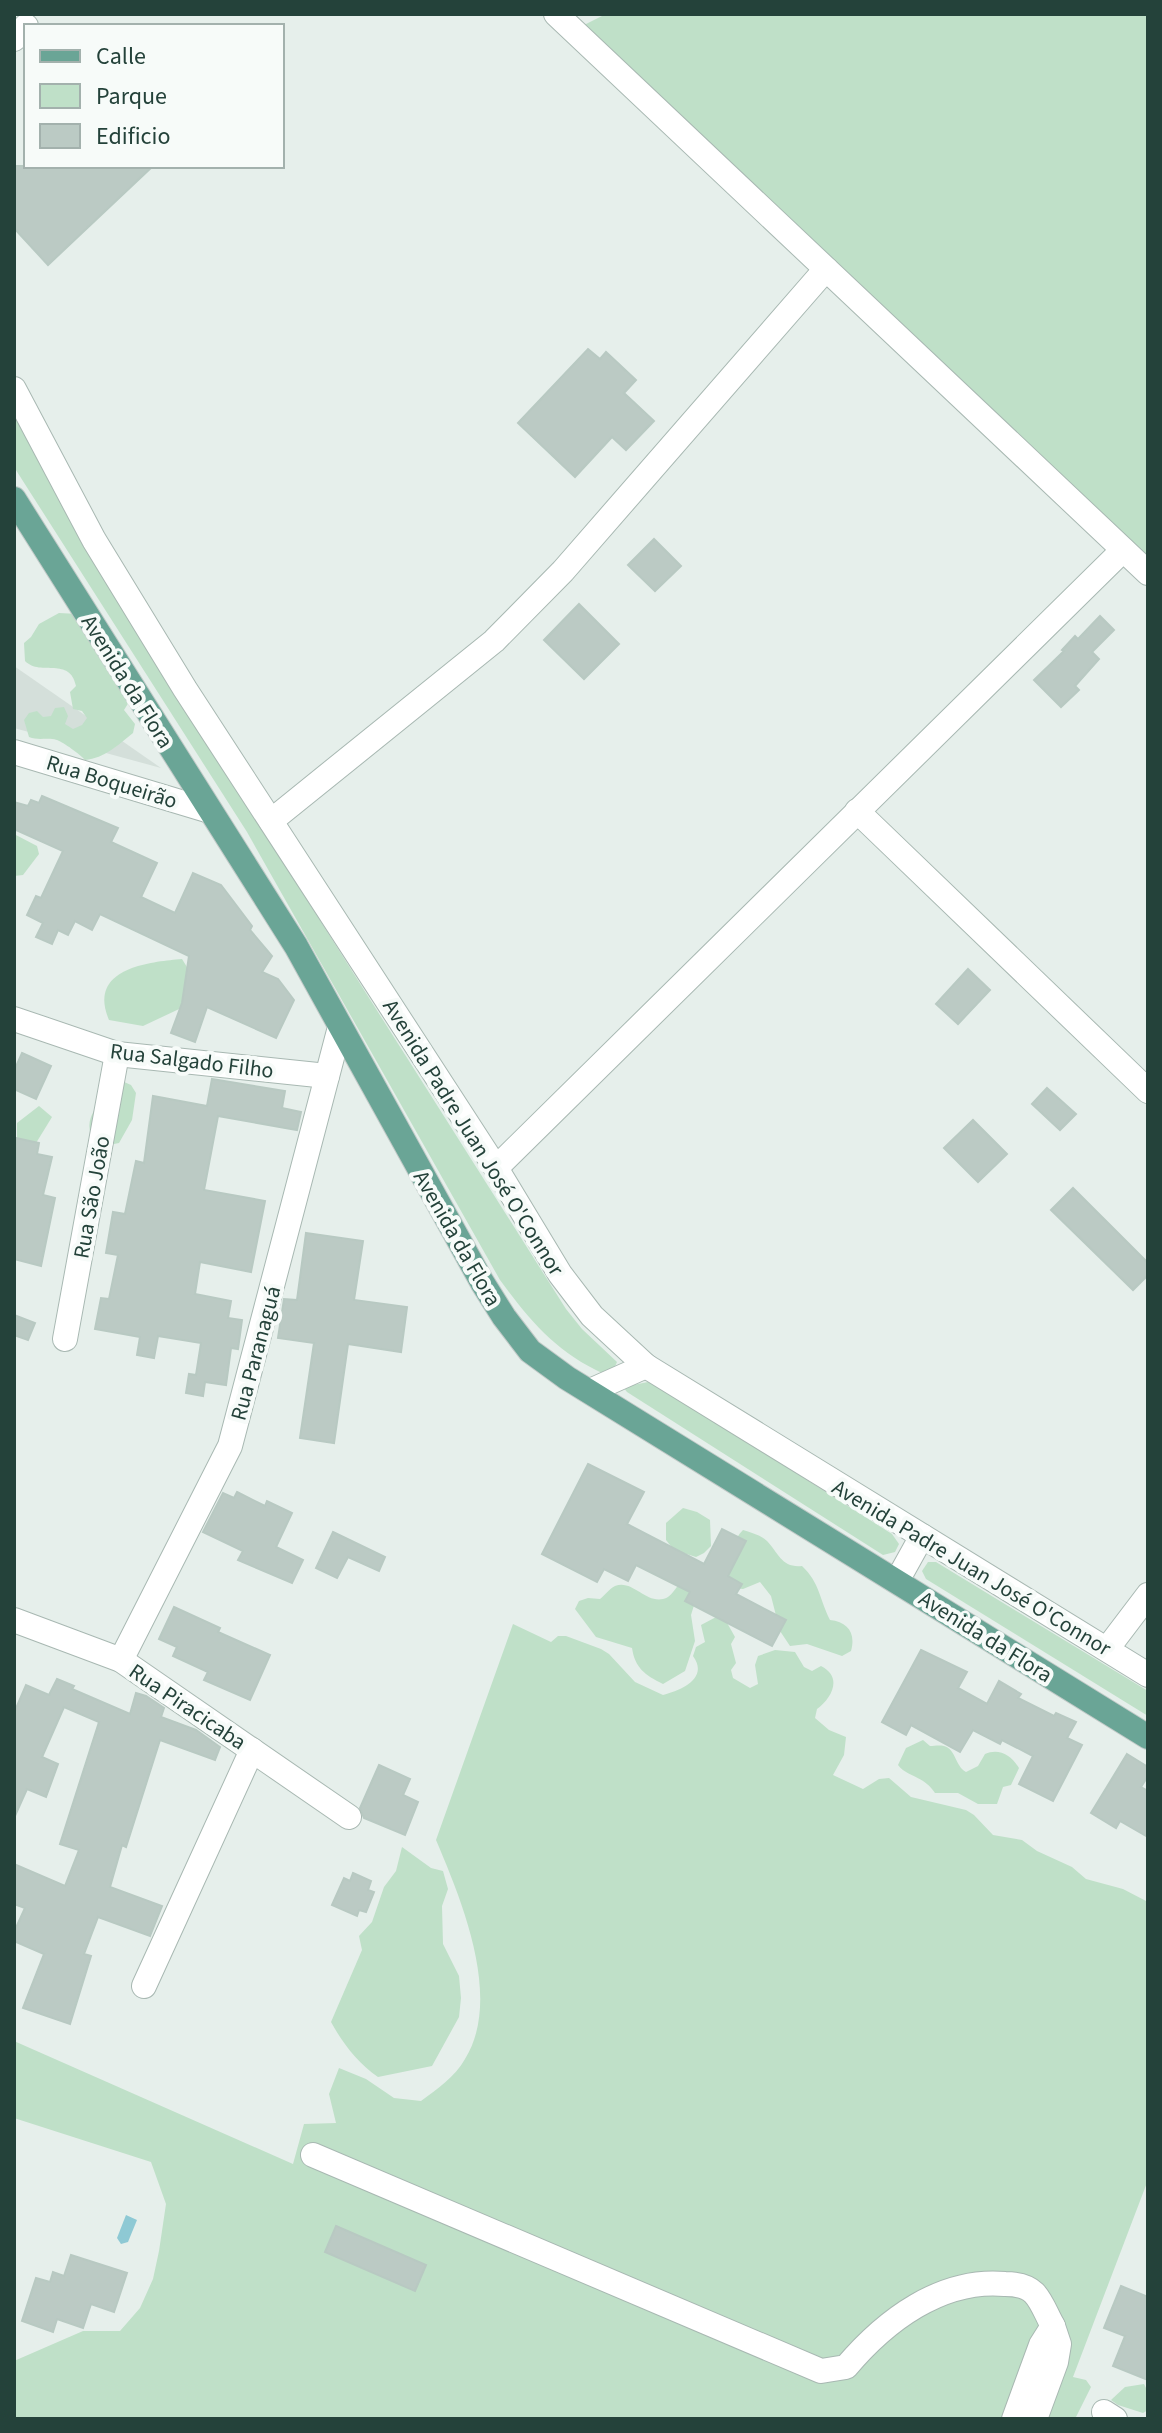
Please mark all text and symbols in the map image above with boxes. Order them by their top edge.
legend [24,24,284,168]
text: Calle [96,39,146,74]
text: Parque [96,79,167,114]
text: Edificio [96,119,170,154]
street label: Avenida da Flora [73,608,181,755]
street label: Rua Boqueirão [42,747,181,817]
street label: Avenida Padre Juan José O'Connor [375,993,572,1282]
street label: Rua Salgado Filho [108,1035,275,1087]
street label: Rua São João [65,1133,119,1261]
street label: Avenida da Flora [405,1165,509,1312]
street label: Rua Paranaguá [223,1282,289,1424]
street label: Avenida Padre Juan José O'Connor [826,1472,1118,1664]
street label: Avenida da Flora [912,1583,1059,1691]
street label: Rua Piracicaba [122,1656,252,1758]

